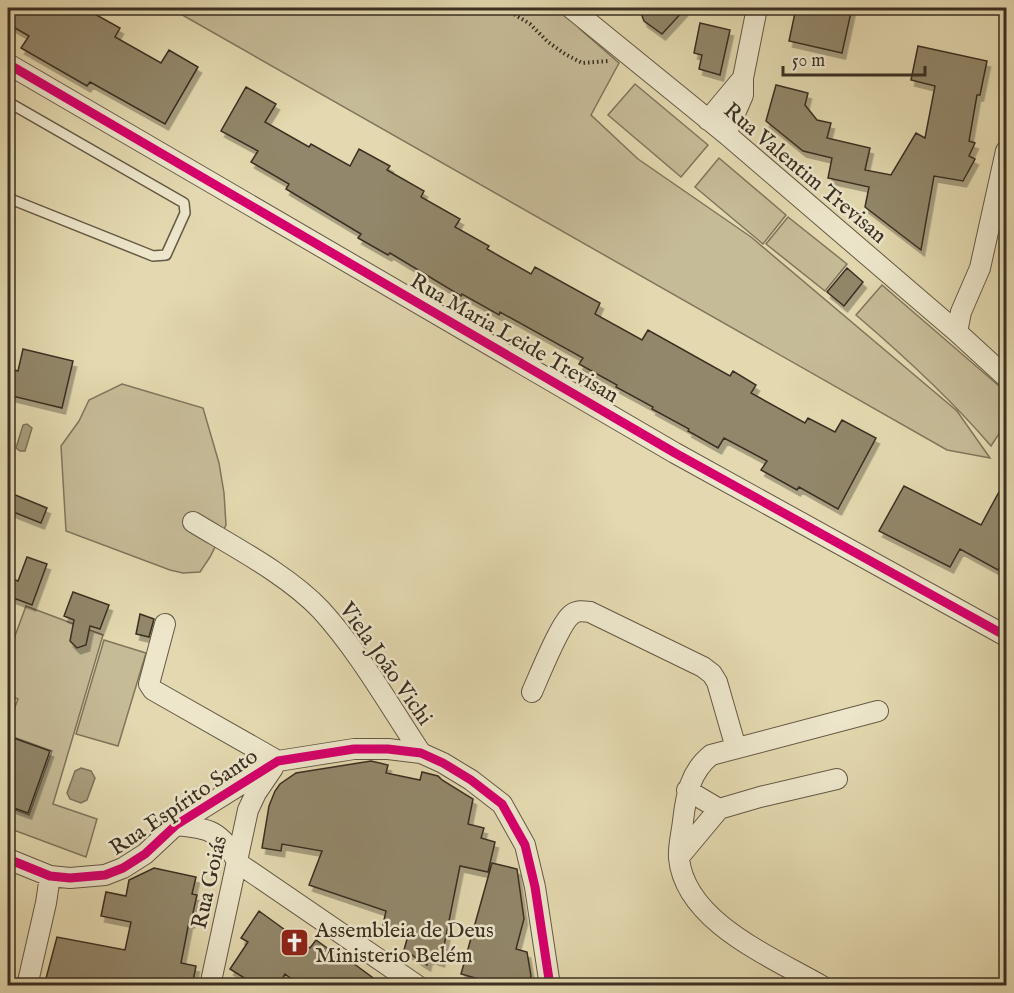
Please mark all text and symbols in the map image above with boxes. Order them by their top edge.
scale bar [783,39,926,77]
text: 50 m [792,50,825,73]
street label: Rua Valentim Trevisan [717,97,892,250]
street label: Rua Maria Leide Trevisan [405,268,624,410]
street label: Viela João Vichi [332,596,438,731]
street label: Rua Espírito Santo [105,743,264,863]
street label: Rua Goiás [186,833,234,932]
place label: Assembleia de Deus Ministerio Belém [314,917,494,970]
church icon: Assembleia de Deus Ministerio Belém [278,926,310,958]

